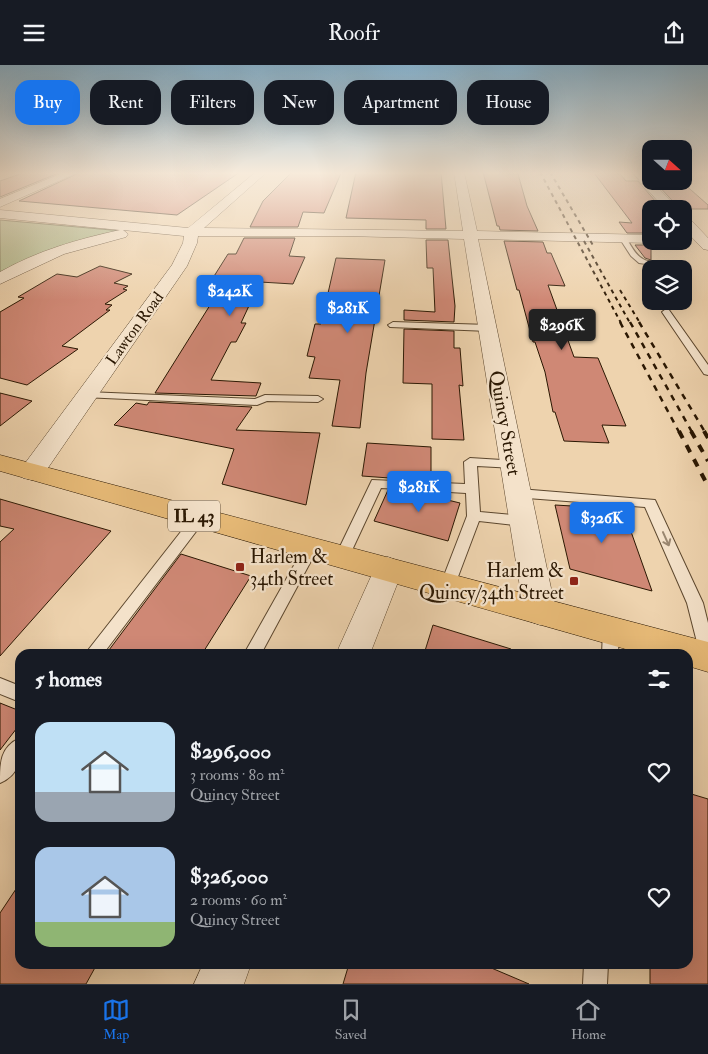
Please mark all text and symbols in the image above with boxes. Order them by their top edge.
icon: menu [20,19,48,47]
text: Roofr [328,19,380,47]
icon: share [660,19,688,47]
chip: Buy [15,80,80,125]
chip: Rent [90,80,161,125]
chip: Filters [171,80,254,125]
chip: New [264,80,334,125]
chip: Apartment [344,80,457,125]
chip: House [467,80,549,125]
north arrow [642,140,692,190]
map controls [642,140,692,310]
button: locate [642,200,692,250]
button: layers [642,260,692,310]
pin: $242K [195,275,265,317]
text: $242K [207,281,253,301]
street label: Lawton Road [102,288,168,369]
pin: $281K [313,291,383,334]
text: $281K [327,298,369,318]
pin: $296K [527,309,597,351]
text: $296K [540,315,584,335]
street label: Quincy Street [484,369,526,478]
pin: $281K [384,471,454,513]
text: $281K [398,477,440,497]
road number: IL 43 [168,501,220,531]
pin: $326K [567,501,637,544]
text: $326K [581,508,623,528]
one-way arrow [662,531,672,546]
place label: Harlem & 34th Street [250,545,333,591]
place label: Harlem & Quincy/34th Street [419,559,564,605]
marker: Harlem & 34th Street [234,561,246,573]
marker: Harlem & Quincy/34th Street [568,575,580,587]
icon: filters [645,665,673,693]
text: 5 homes [35,666,102,693]
text: $296,000 [190,738,271,765]
icon: home [75,742,135,802]
icon: heart [645,758,673,786]
text: 3 rooms · 80 m² [190,765,285,785]
text: Quincy Street [190,785,280,805]
text: $326,000 [190,863,268,890]
icon: home [75,867,135,927]
icon: heart [645,883,673,911]
text: 2 rooms · 60 m² [190,890,287,910]
text: Quincy Street [190,910,280,930]
tab: Map [102,996,130,1043]
tab: Saved [335,996,367,1043]
tab: Home [571,996,606,1043]

